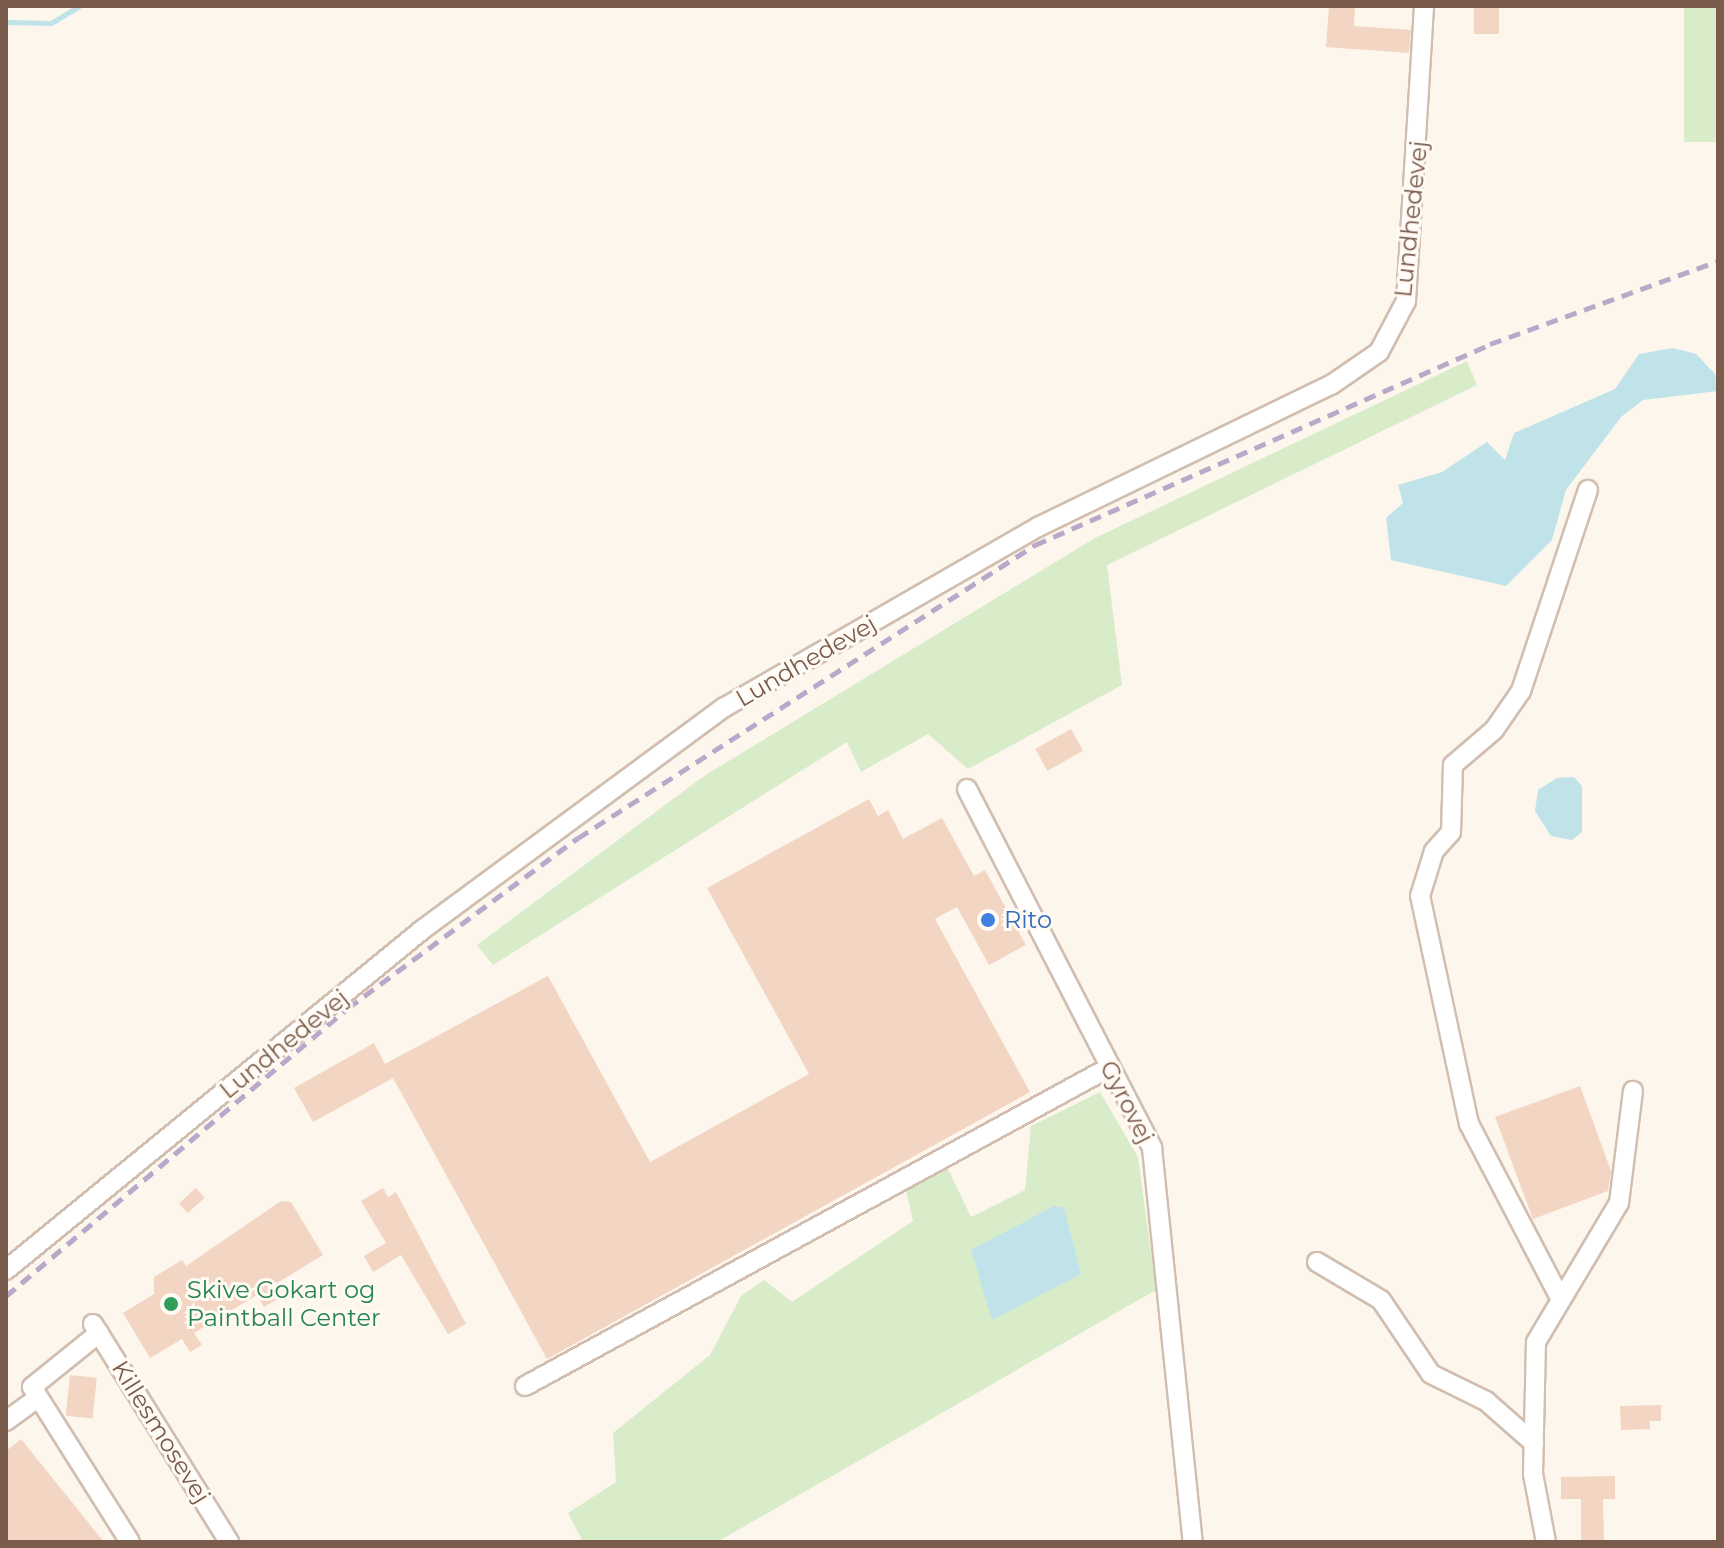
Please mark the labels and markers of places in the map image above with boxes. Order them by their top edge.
place label: Rito [1004,906,1052,934]
marker: Rito [979,911,997,929]
place label: Skive Gokart og Paintball Center [187,1276,381,1332]
marker: Skive Gokart og Paintball Center [162,1295,180,1313]

